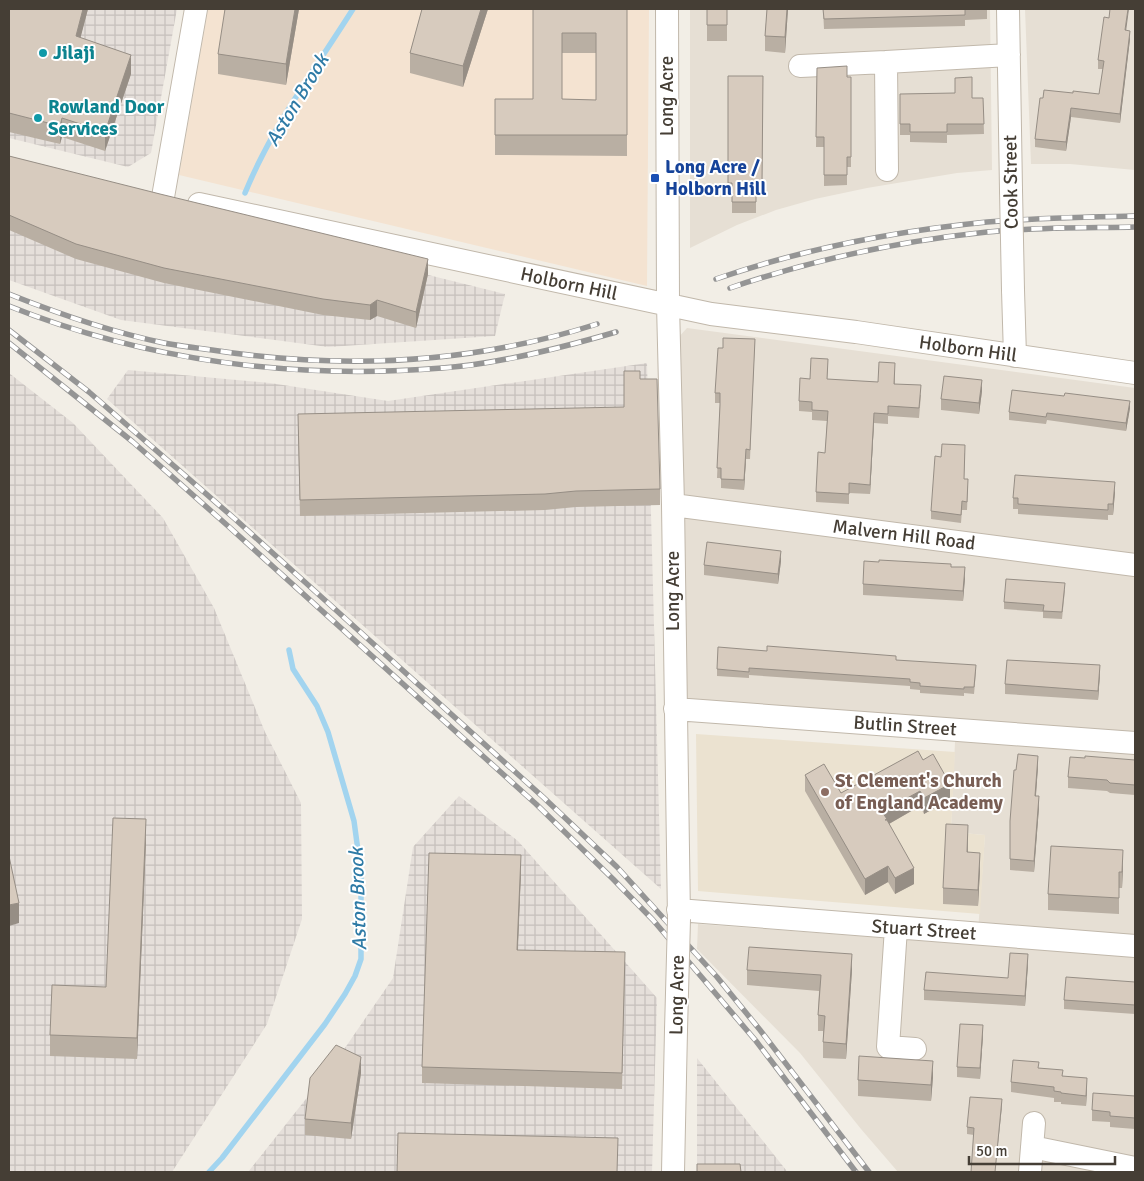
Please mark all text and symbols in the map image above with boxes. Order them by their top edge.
place label: Jilaji [53,41,95,65]
marker: Jilaji [37,47,49,59]
water label: Aston Brook [260,48,335,151]
street label: Long Acre [655,56,679,136]
place label: Rowland Door Services [48,95,165,141]
marker: Rowland Door Services [32,112,44,124]
street label: Cook Street [998,134,1024,229]
place label: Long Acre / Holborn Hill [665,155,767,201]
marker: Long Acre / Holborn Hill [649,172,661,184]
street label: Holborn Hill [518,262,620,306]
street label: Holborn Hill [917,330,1019,368]
street label: Malvern Hill Road [831,514,977,556]
street label: Long Acre [661,551,685,631]
street label: Butlin Street [853,710,958,742]
place label: St Clement's Church of England Academy [835,769,1003,815]
marker: St Clement's Church of England Academy [819,786,831,798]
water label: Aston Brook [344,845,372,951]
street label: Stuart Street [871,914,978,946]
street label: Long Acre [664,955,690,1035]
scale bar [969,1134,1115,1166]
text: 50 m [976,1142,1007,1160]

